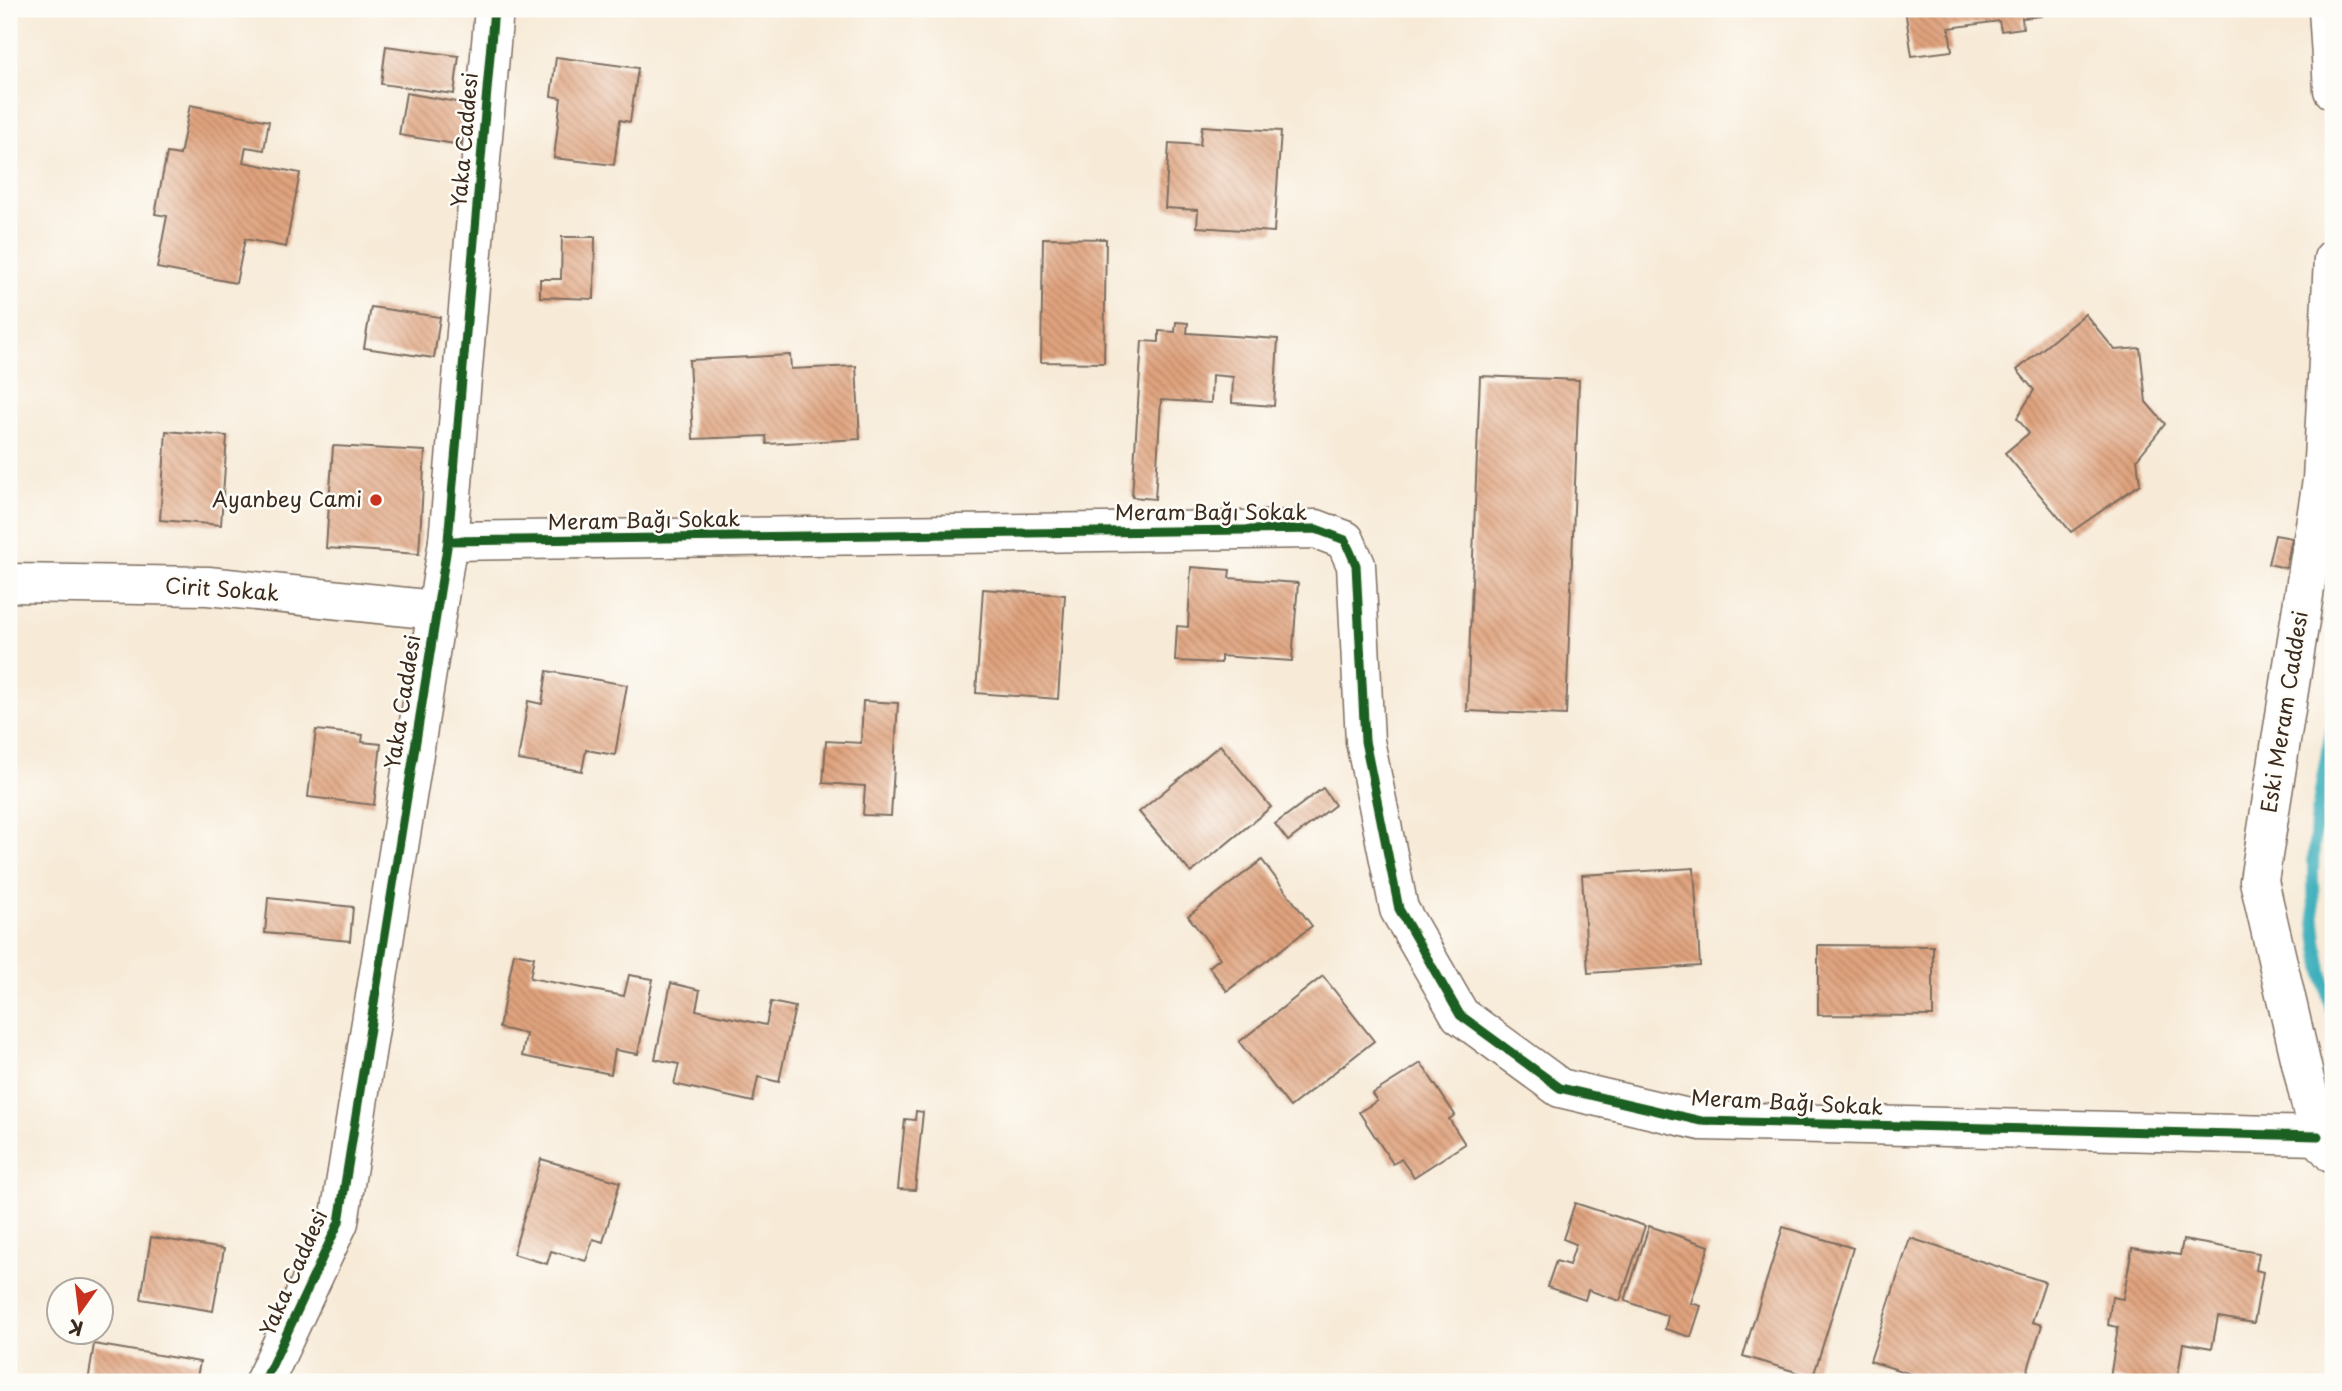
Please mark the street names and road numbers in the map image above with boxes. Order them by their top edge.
street label: Yaka Caddesi [441,71,485,209]
street label: Meram Bağı Sokak [1115,495,1307,527]
street label: Meram Bağı Sokak [547,501,741,537]
street label: Cirit Sokak [164,568,280,608]
street label: Eski Meram Caddesi [2251,609,2315,815]
street label: Yaka Caddesi [375,632,427,771]
street label: Meram Bağı Sokak [1690,1080,1884,1122]
street label: Yaka Caddesi [250,1204,334,1340]

